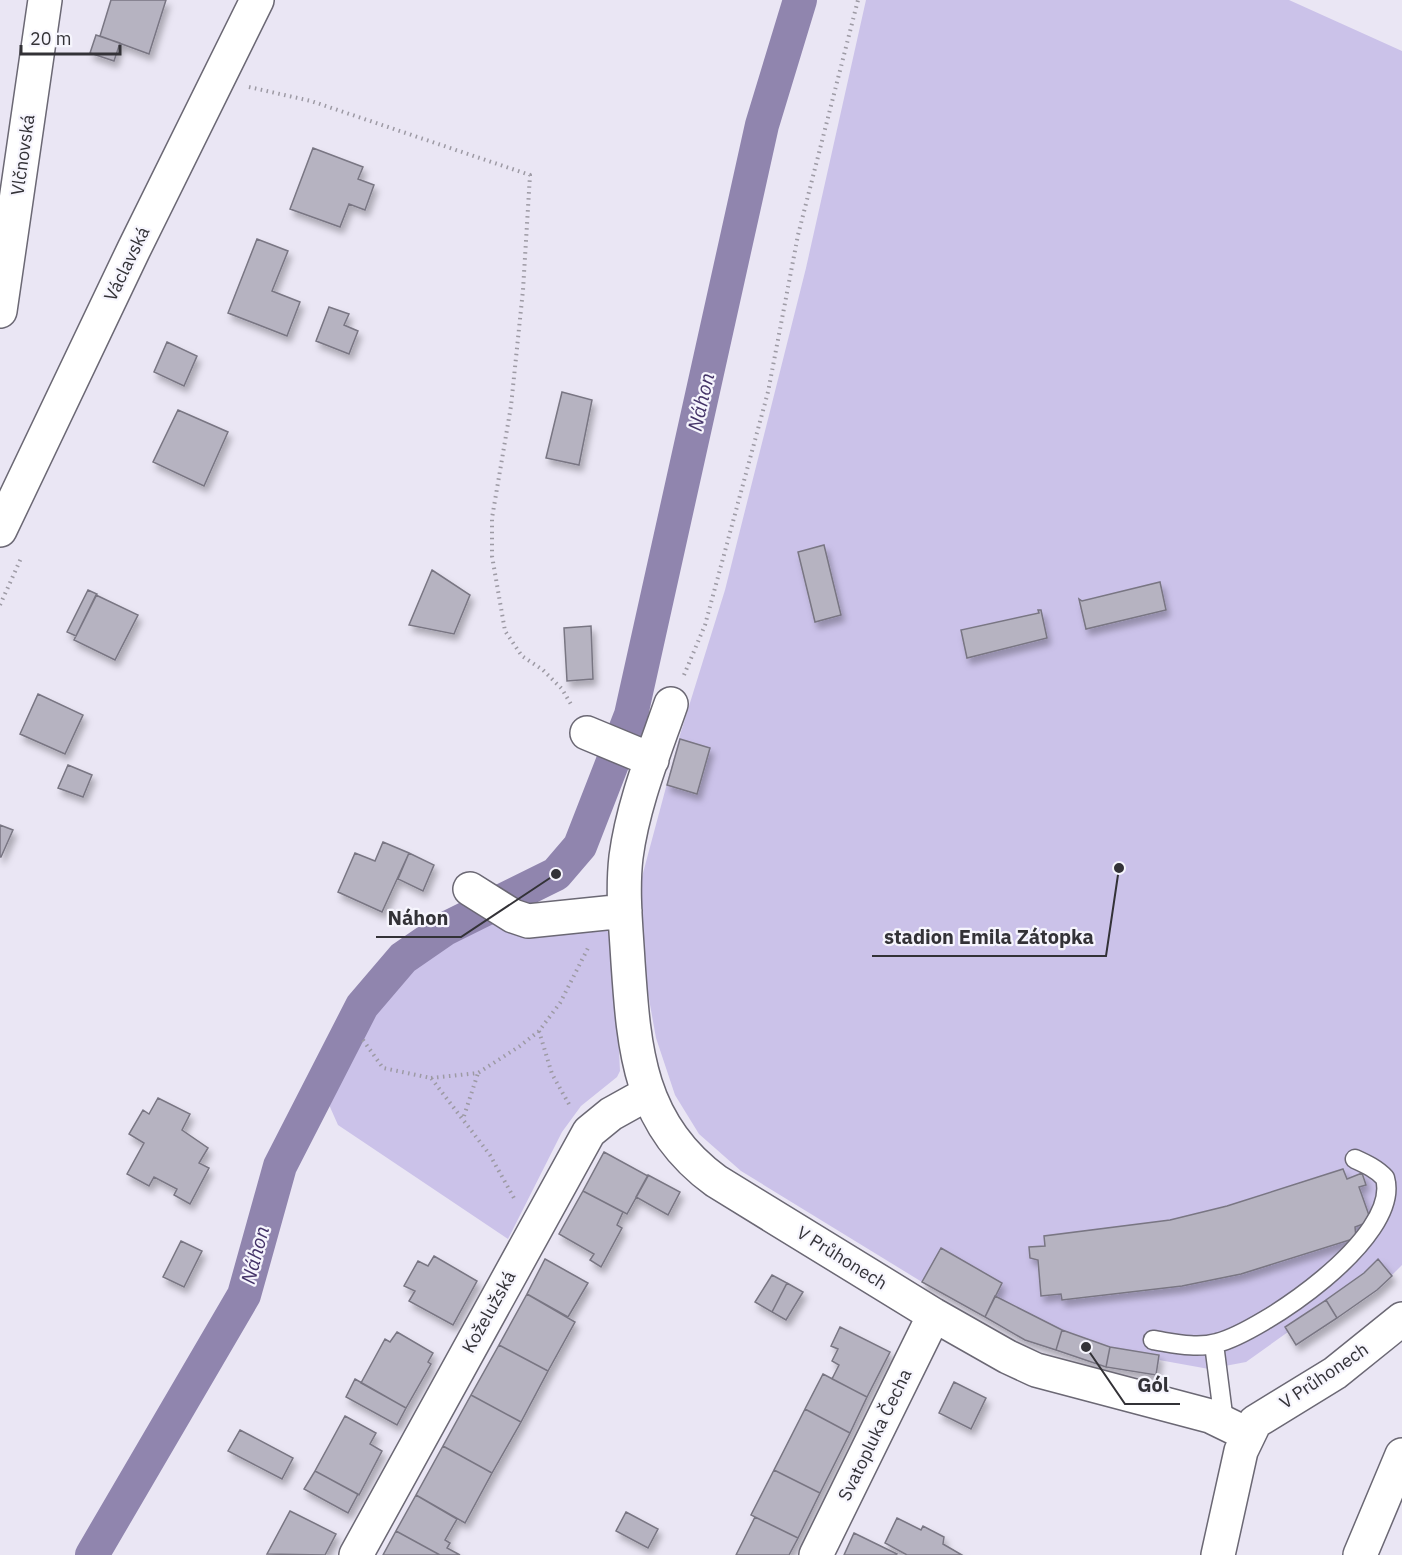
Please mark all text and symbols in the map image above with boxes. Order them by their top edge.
scale bar [21,18,120,56]
text: 20 m [30,27,72,50]
street label: Vlčnovská [5,112,40,197]
street label: Václavská [99,222,155,305]
water label: Náhon [681,370,720,434]
callout: Náhon [376,899,461,937]
text: Náhon [388,904,448,931]
callout: stadion Emila Zátopka [872,918,1106,956]
text: stadion Emila Zátopka [884,923,1094,950]
street label: V Průhonech [793,1221,892,1294]
water label: Náhon [234,1223,275,1287]
street label: Koželužská [457,1266,521,1357]
street label: V Průhonech [1275,1337,1373,1414]
street label: Svatopluka Čecha [832,1364,917,1504]
callout: Gól [1125,1366,1180,1404]
text: Gól [1137,1371,1169,1398]

